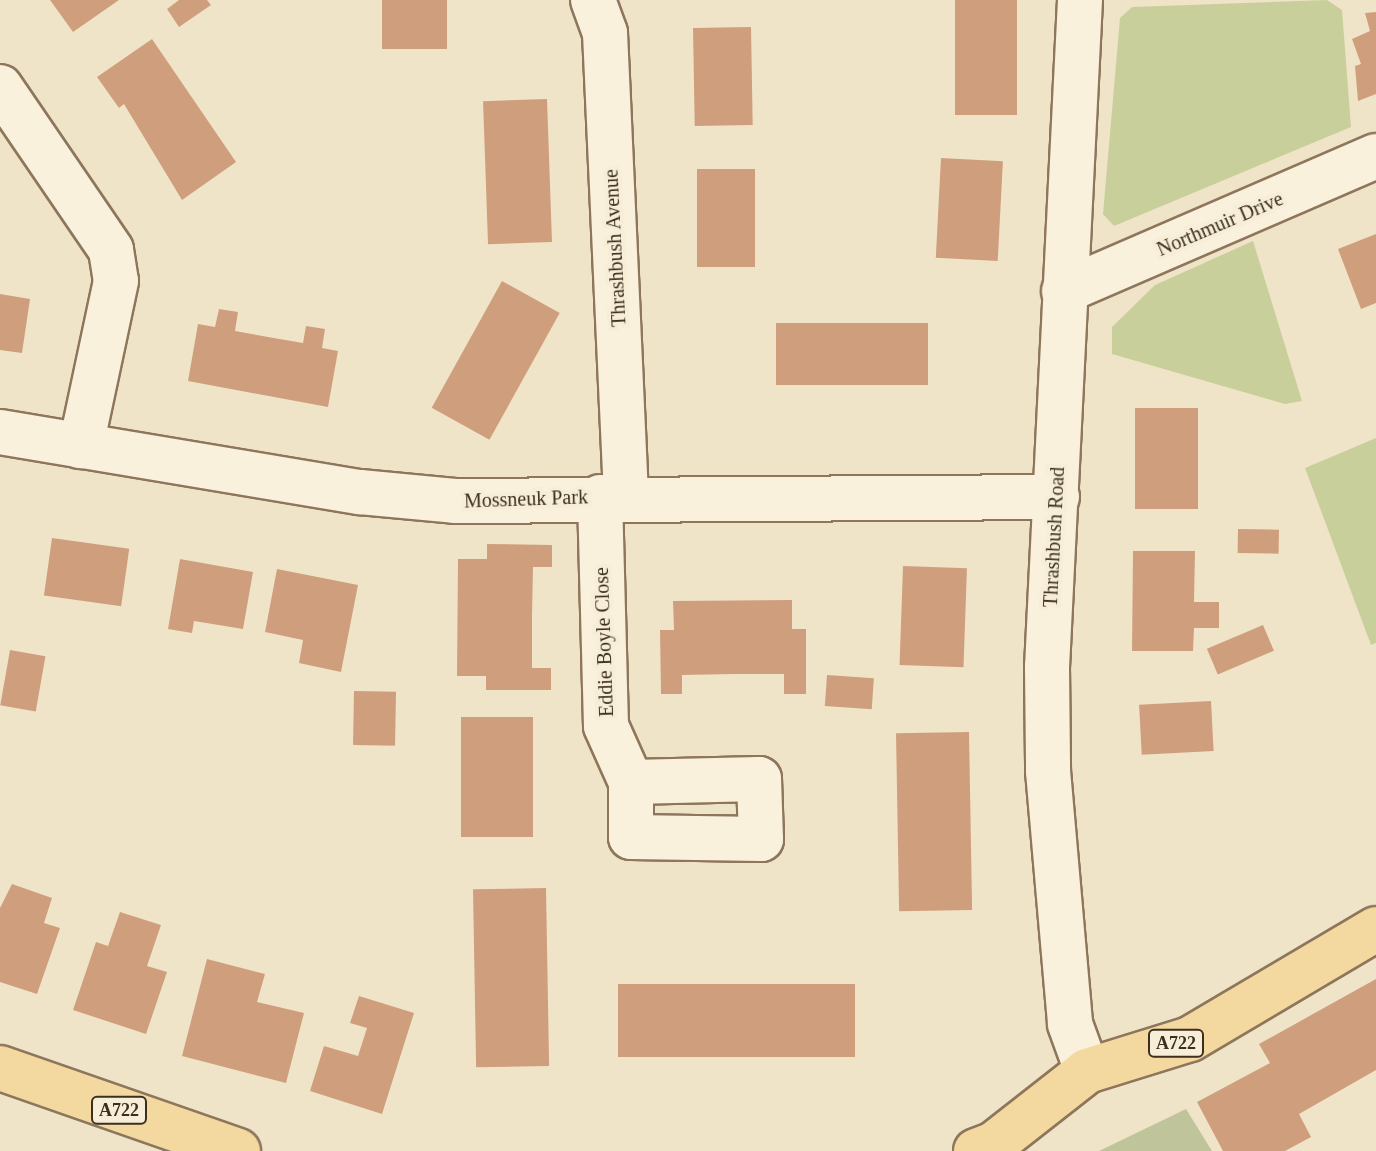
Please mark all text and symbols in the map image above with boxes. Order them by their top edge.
street label: Thrashbush Avenue [599,168,631,328]
street label: Northmuir Drive [1153,187,1287,261]
street label: Thrashbush Road [1038,466,1070,608]
street label: Mossneuk Park [464,485,588,513]
street label: Eddie Boyle Close [589,567,619,717]
road number: A722 [1148,1029,1204,1057]
road number: A722 [91,1096,147,1124]

